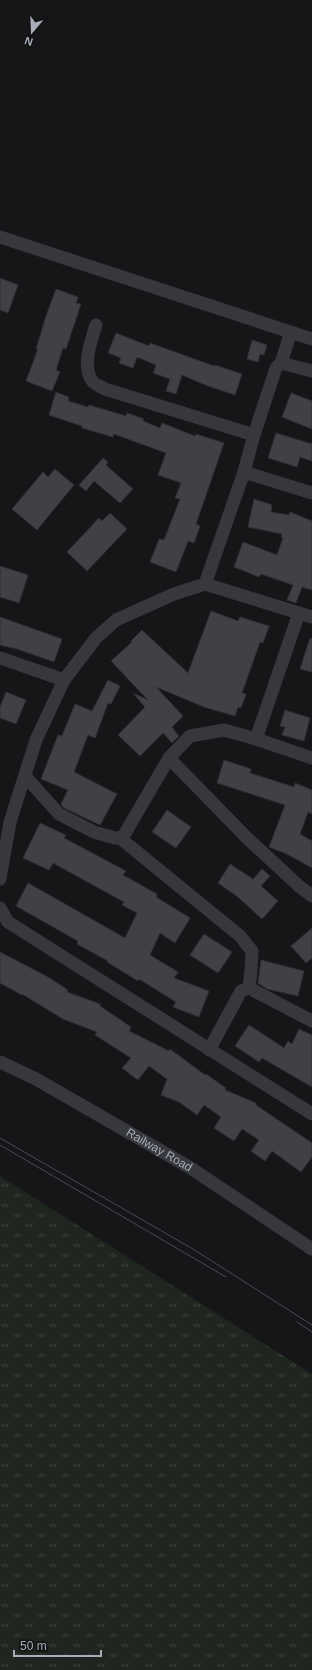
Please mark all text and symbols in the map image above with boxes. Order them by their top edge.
north arrow [12,12,52,52]
text: N [23,34,34,48]
street label: Railway Road [124,1125,195,1174]
scale bar [14,1632,101,1658]
text: 50 m [20,1639,47,1653]

